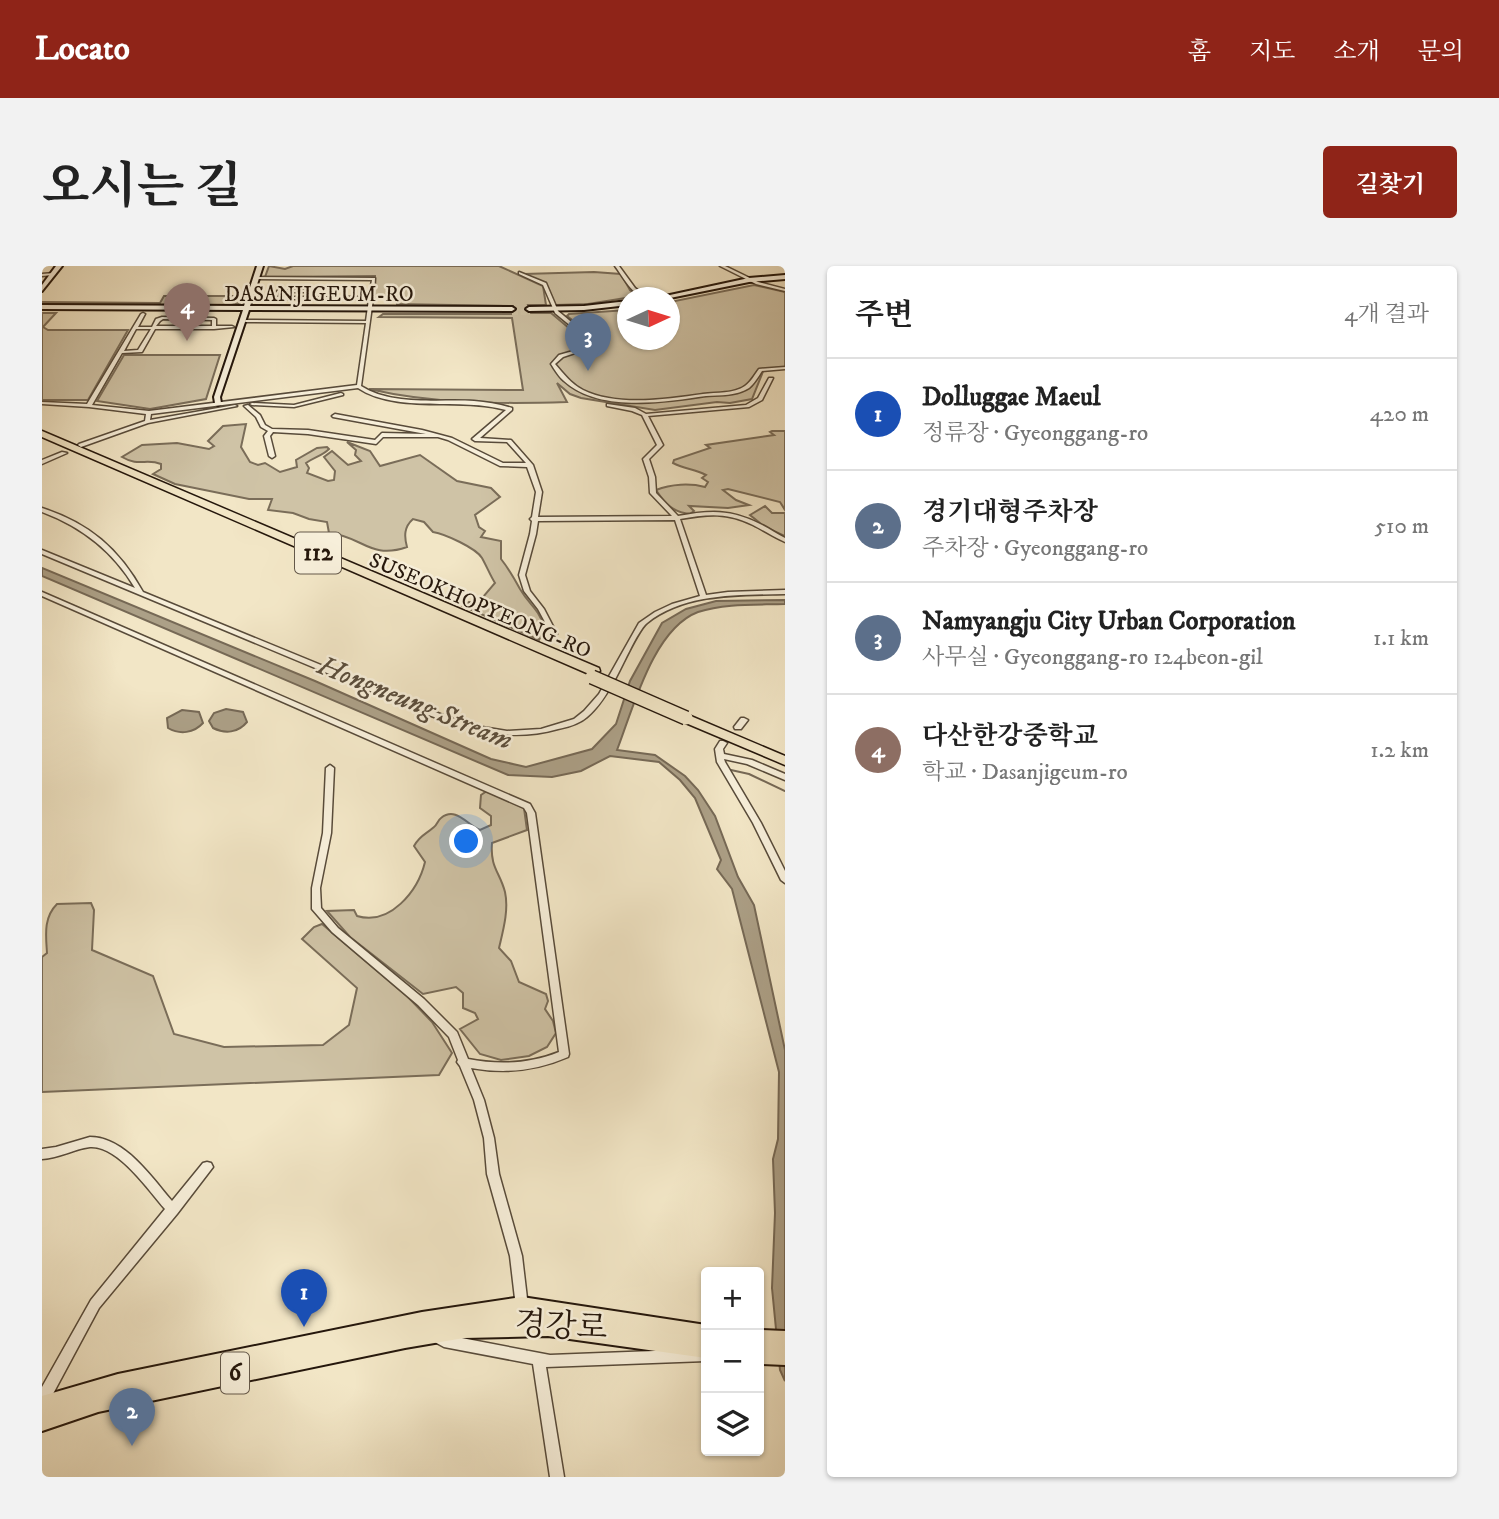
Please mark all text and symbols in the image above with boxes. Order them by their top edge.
text: Locato [35,29,130,70]
text: 홈 [1188,37,1211,67]
text: 지도 [1249,37,1295,67]
text: 소개 [1333,37,1380,67]
text: 문의 [1418,37,1464,67]
button: 길찾기 [1323,146,1457,218]
text: 오시는 길 [42,157,242,219]
street label: DASANJIGEUM-RO [224,282,414,308]
pin: 4 [164,283,210,341]
north arrow [617,287,680,350]
text: 주변 [855,297,913,334]
text: 4개 결과 [1344,300,1429,329]
pin: 3 [565,313,611,371]
text: Dolluggae Maeul [922,381,1101,414]
text: 1 [874,400,882,429]
text: 420 m [1370,400,1429,429]
text: 정류장 · Gyeonggang-ro [922,419,1148,448]
text: 경기대형주차장 [922,496,1098,529]
text: 2 [872,512,884,541]
text: 510 m [1375,512,1429,541]
road number: 112 [295,532,341,574]
text: 주차장 · Gyeonggang-ro [922,534,1148,563]
street label: SUSEOKHOPYEONG-RO [365,547,595,665]
text: Namyangju City Urban Corporation [922,605,1296,638]
text: 3 [874,624,882,653]
text: 1.1 km [1373,624,1429,653]
text: 사무실 · Gyeonggang-ro 124beon-gil [922,643,1263,672]
water label: Hongneung Stream [311,648,518,758]
text: 다산한강중학교 [922,720,1098,753]
text: 4 [871,736,885,765]
text: 1.2 km [1370,736,1429,765]
text: 학교 · Dasanjigeum-ro [922,758,1128,787]
your location [449,824,483,858]
map controls [701,1267,764,1456]
button: + [701,1267,764,1330]
pin: 1 [281,1269,327,1327]
street label: 경강로 [514,1305,608,1349]
button: − [701,1330,764,1393]
road number: 6 [221,1352,249,1394]
pin: 2 [109,1388,155,1446]
button: layers [701,1393,764,1456]

